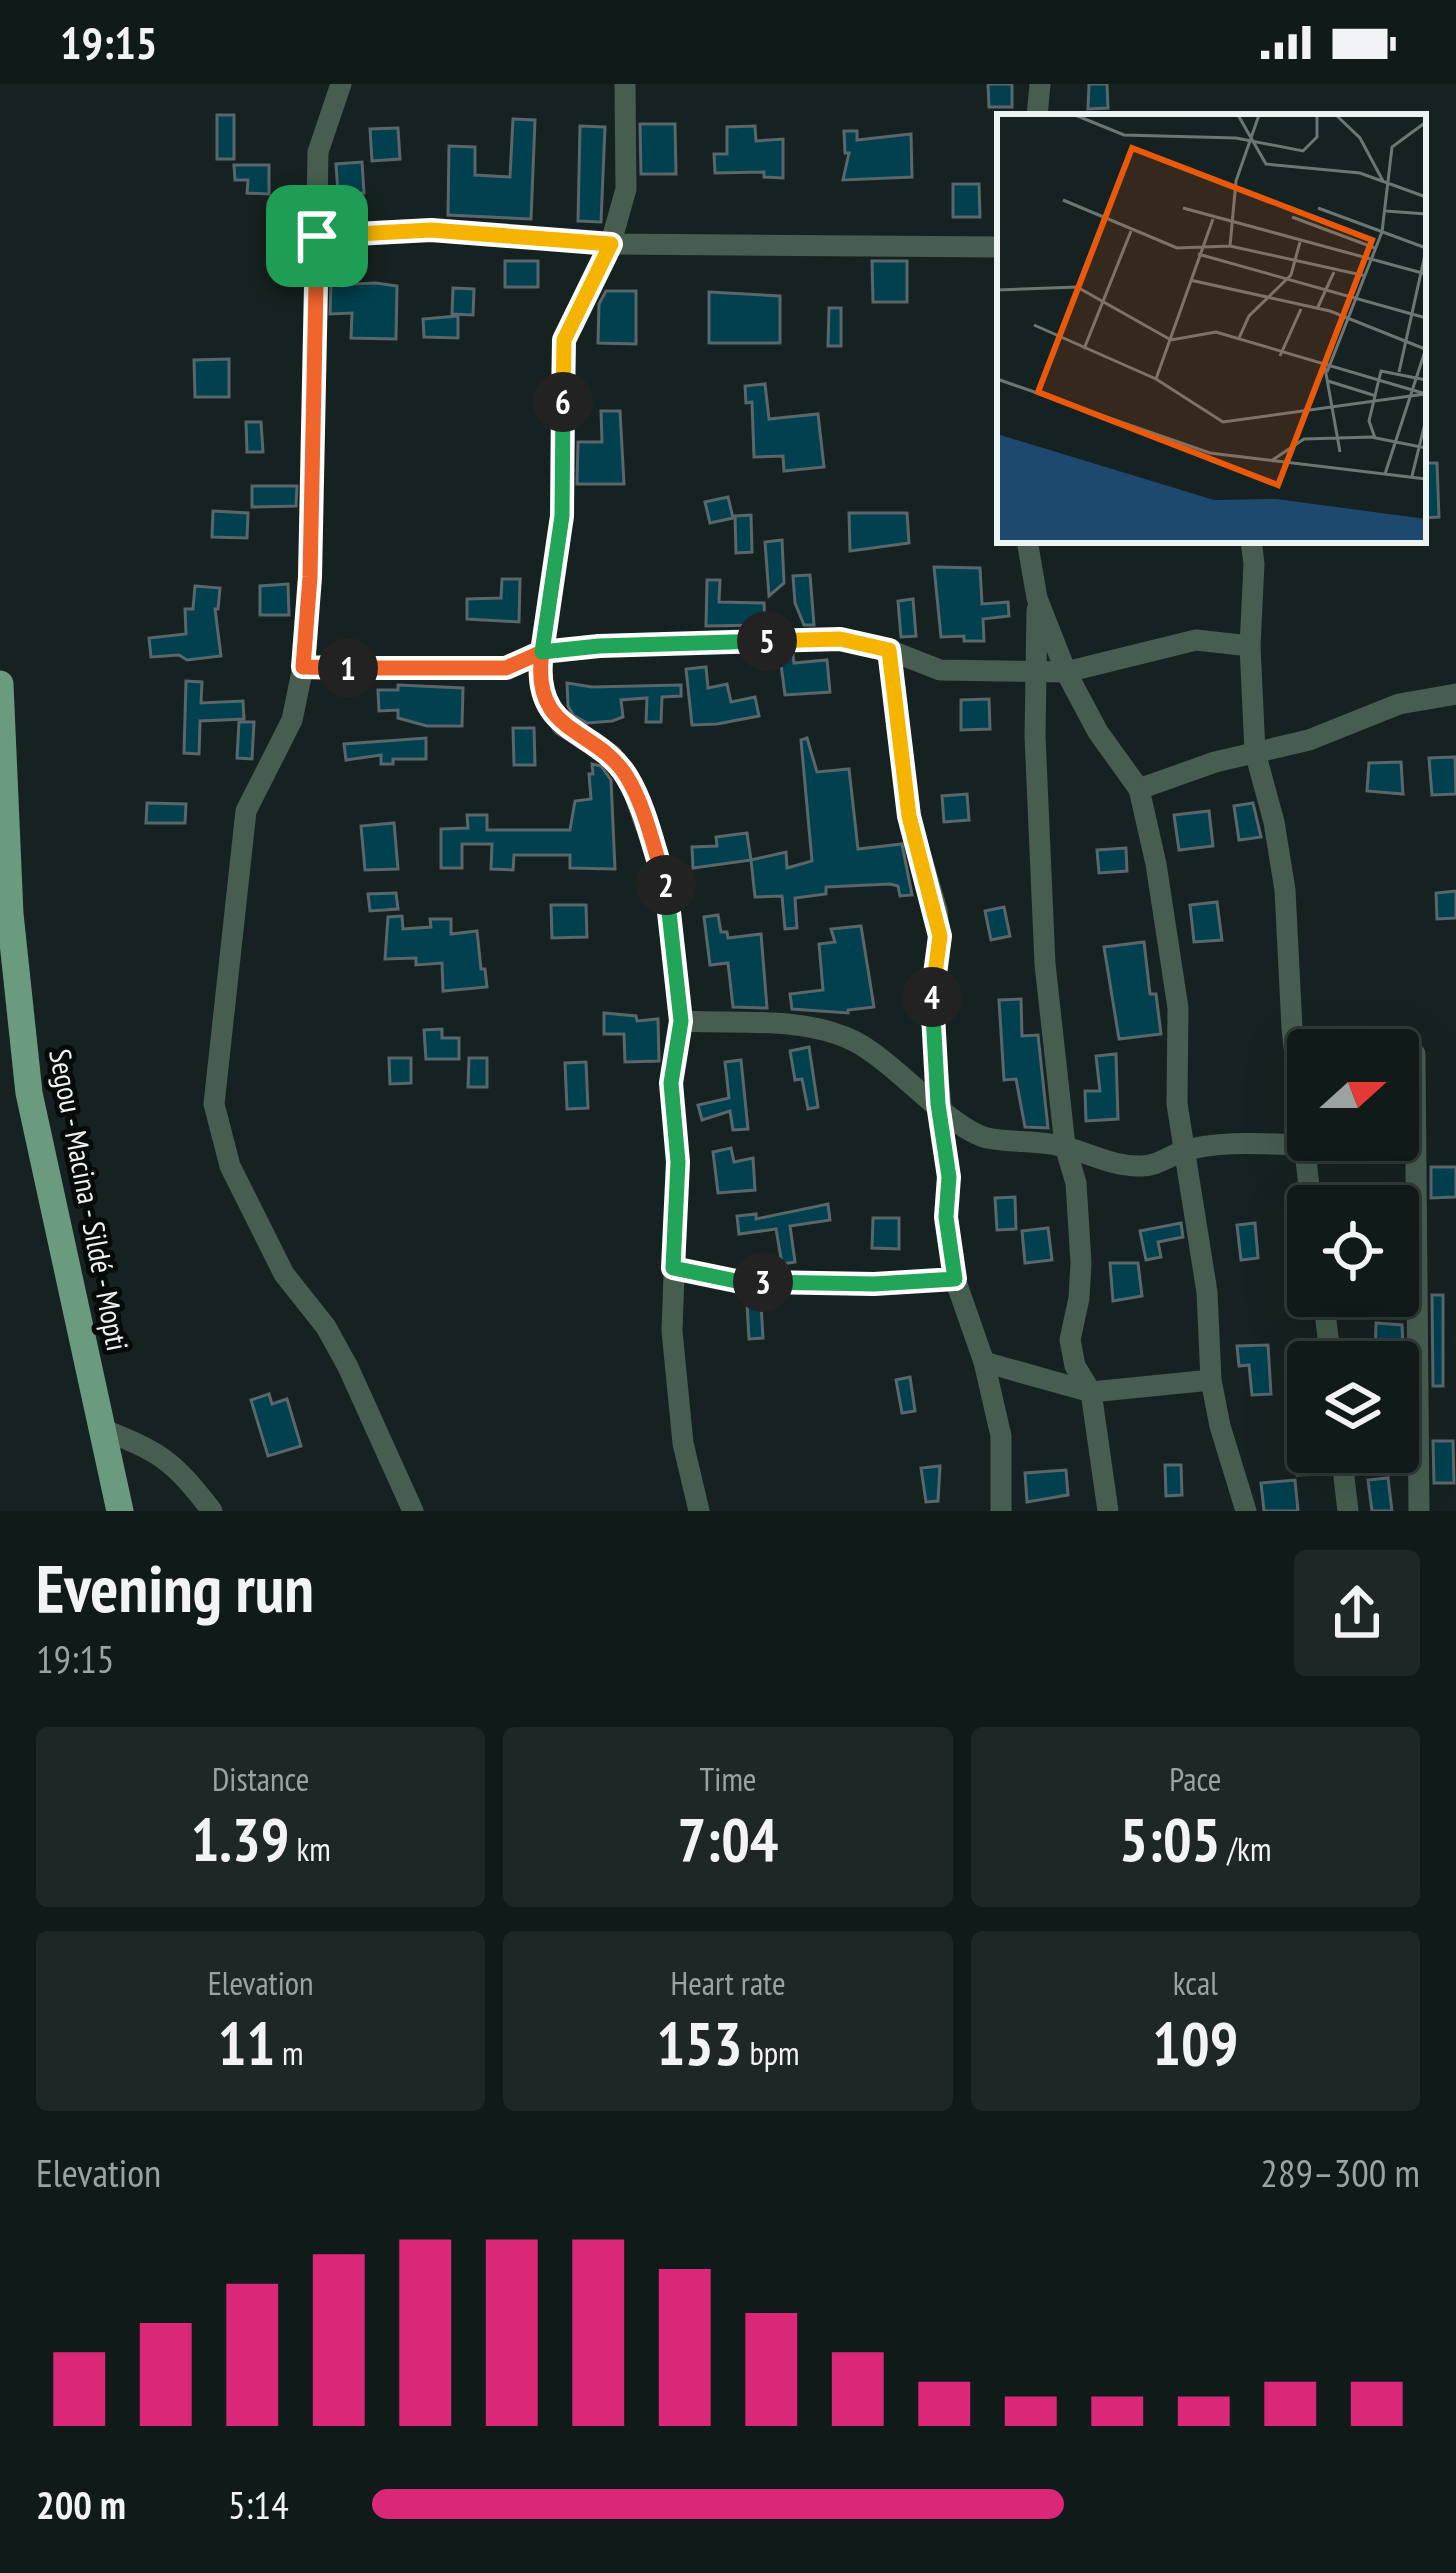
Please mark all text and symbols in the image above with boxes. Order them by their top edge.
text: 19:15 [60,13,157,71]
inset map [997,114,1426,543]
pin [266,185,368,287]
icon: arrive [284,203,350,269]
pin: 6 [533,372,593,432]
text: 6 [555,380,571,423]
pin: 5 [737,611,797,671]
text: 5 [759,619,775,662]
pin: 1 [318,638,378,698]
text: 1 [340,646,356,689]
pin: 2 [636,855,696,915]
text: 2 [658,863,674,906]
pin: 4 [902,967,962,1027]
text: 4 [924,975,940,1018]
north arrow [1287,1029,1419,1161]
map controls [1287,1029,1419,1473]
street label: Segou - Macina - Sildé - Mopti [41,1046,138,1354]
button: locate [1287,1185,1419,1317]
pin: 3 [733,1252,793,1312]
text: 3 [755,1260,771,1303]
button: layers [1287,1341,1419,1473]
text: Evening run [36,1545,314,1630]
button: share [1294,1550,1420,1676]
text: 19:15 [36,1633,114,1684]
text: Distance [212,1757,309,1800]
text: Time [699,1757,757,1800]
text: Pace [1169,1757,1221,1800]
text: 1.39 [191,1800,289,1878]
text: 7:04 [677,1800,779,1878]
text: 5:05 [1119,1800,1220,1878]
text: km [289,1827,331,1870]
text: /km [1220,1827,1271,1870]
text: Elevation [208,1961,314,2004]
text: Heart rate [670,1961,786,2004]
text: kcal [1173,1961,1218,2004]
text: 11 [218,2004,275,2082]
text: 153 [656,2004,742,2082]
text: 109 [1152,2004,1238,2082]
text: m [275,2031,304,2074]
text: bpm [742,2031,800,2074]
text: Elevation [36,2147,161,2198]
text: 289–300 m [1260,2147,1420,2198]
text: 200 m [36,2479,126,2530]
text: 5:14 [228,2479,289,2530]

